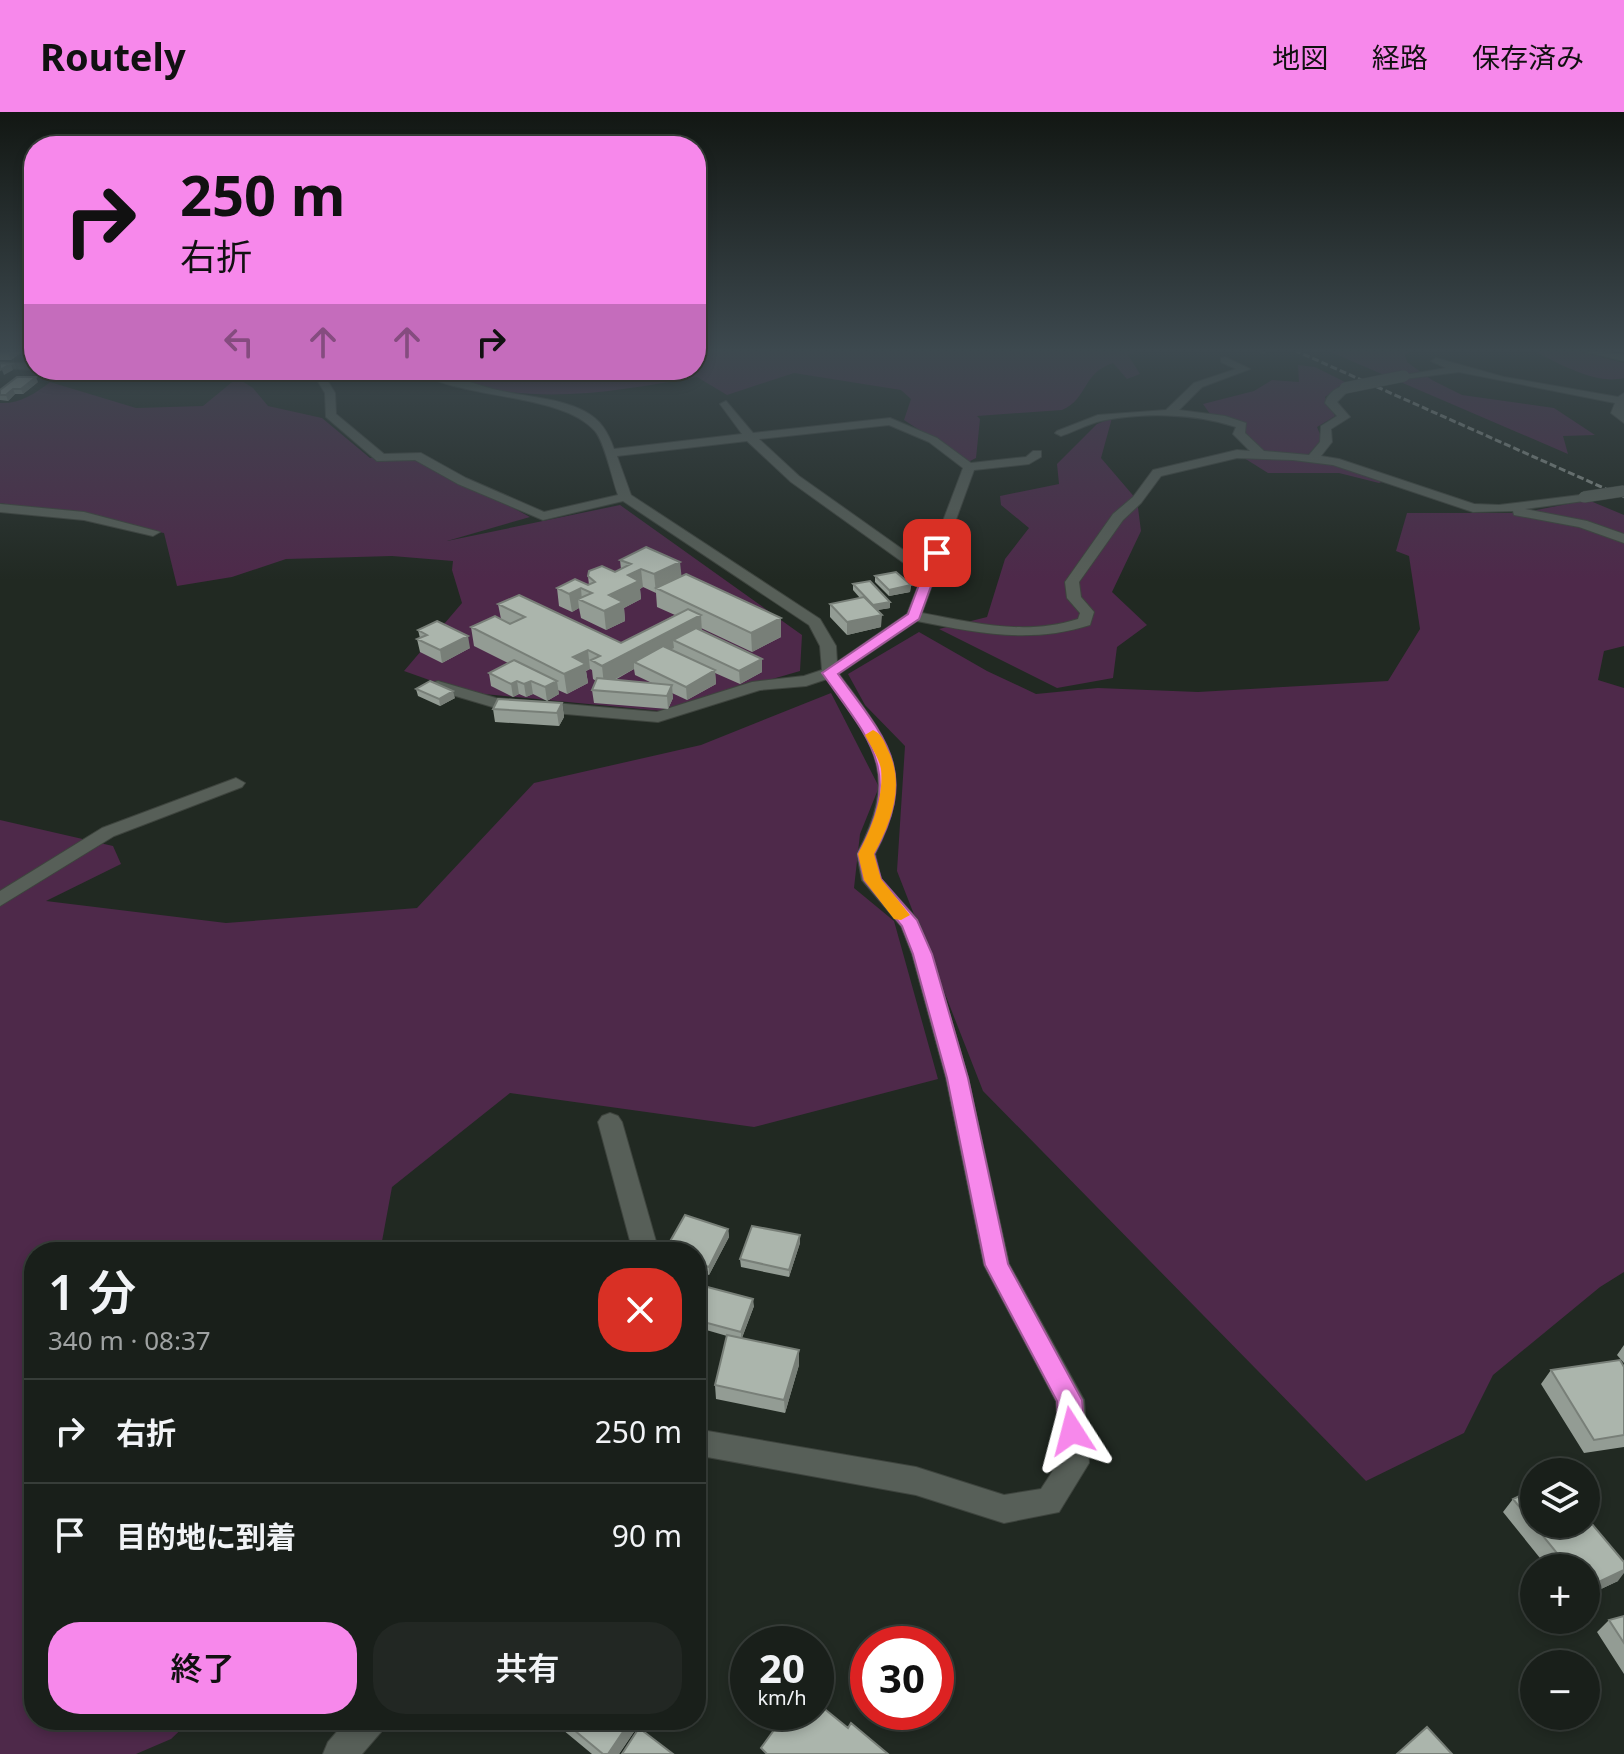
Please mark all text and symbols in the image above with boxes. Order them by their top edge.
text: Routely [40,30,186,82]
text: 地図 [1272,38,1328,76]
text: 経路 [1372,38,1428,76]
text: 保存済み [1472,38,1584,76]
text: 250 m [180,156,345,232]
icon: right [48,168,152,272]
text: 右折 [180,232,252,281]
icon: left [217,320,261,364]
icon: ahead [301,320,345,364]
icon: ahead [385,320,429,364]
icon: right [469,320,513,364]
pin [903,519,971,587]
icon: arrive [915,531,959,575]
text: 1 分 [48,1259,136,1324]
button: close [598,1268,682,1352]
text: 340 m · 08:37 [48,1322,211,1358]
position arrow [1030,1389,1114,1473]
icon: right [48,1409,92,1453]
text: 250 m [595,1411,682,1452]
text: 右折 [116,1412,176,1453]
map controls [1520,1458,1600,1730]
button: layers [1520,1458,1600,1538]
icon: arrive [48,1513,92,1557]
text: 90 m [612,1515,682,1556]
text: 目的地に到着 [116,1516,296,1557]
button: + [1520,1554,1600,1634]
button: 終了 [48,1622,357,1714]
button: 共有 [373,1622,682,1714]
speed limit sign: 30 [850,1626,954,1730]
text: 20 [759,1640,805,1695]
button: − [1520,1650,1600,1730]
text: km/h [757,1684,807,1711]

